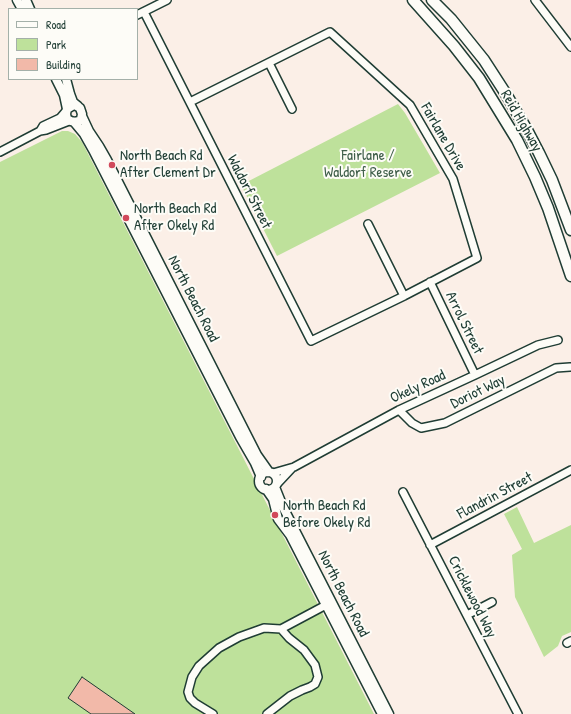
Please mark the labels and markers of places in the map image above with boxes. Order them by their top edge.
place label: North Beach Rd After Clement Dr [120,147,216,182]
marker: North Beach Rd After Clement Dr [107,160,117,170]
place label: North Beach Rd After Okely Rd [134,200,216,235]
marker: North Beach Rd After Okely Rd [121,213,131,223]
place label: North Beach Rd Before Okely Rd [283,497,370,532]
marker: North Beach Rd Before Okely Rd [270,510,280,520]

